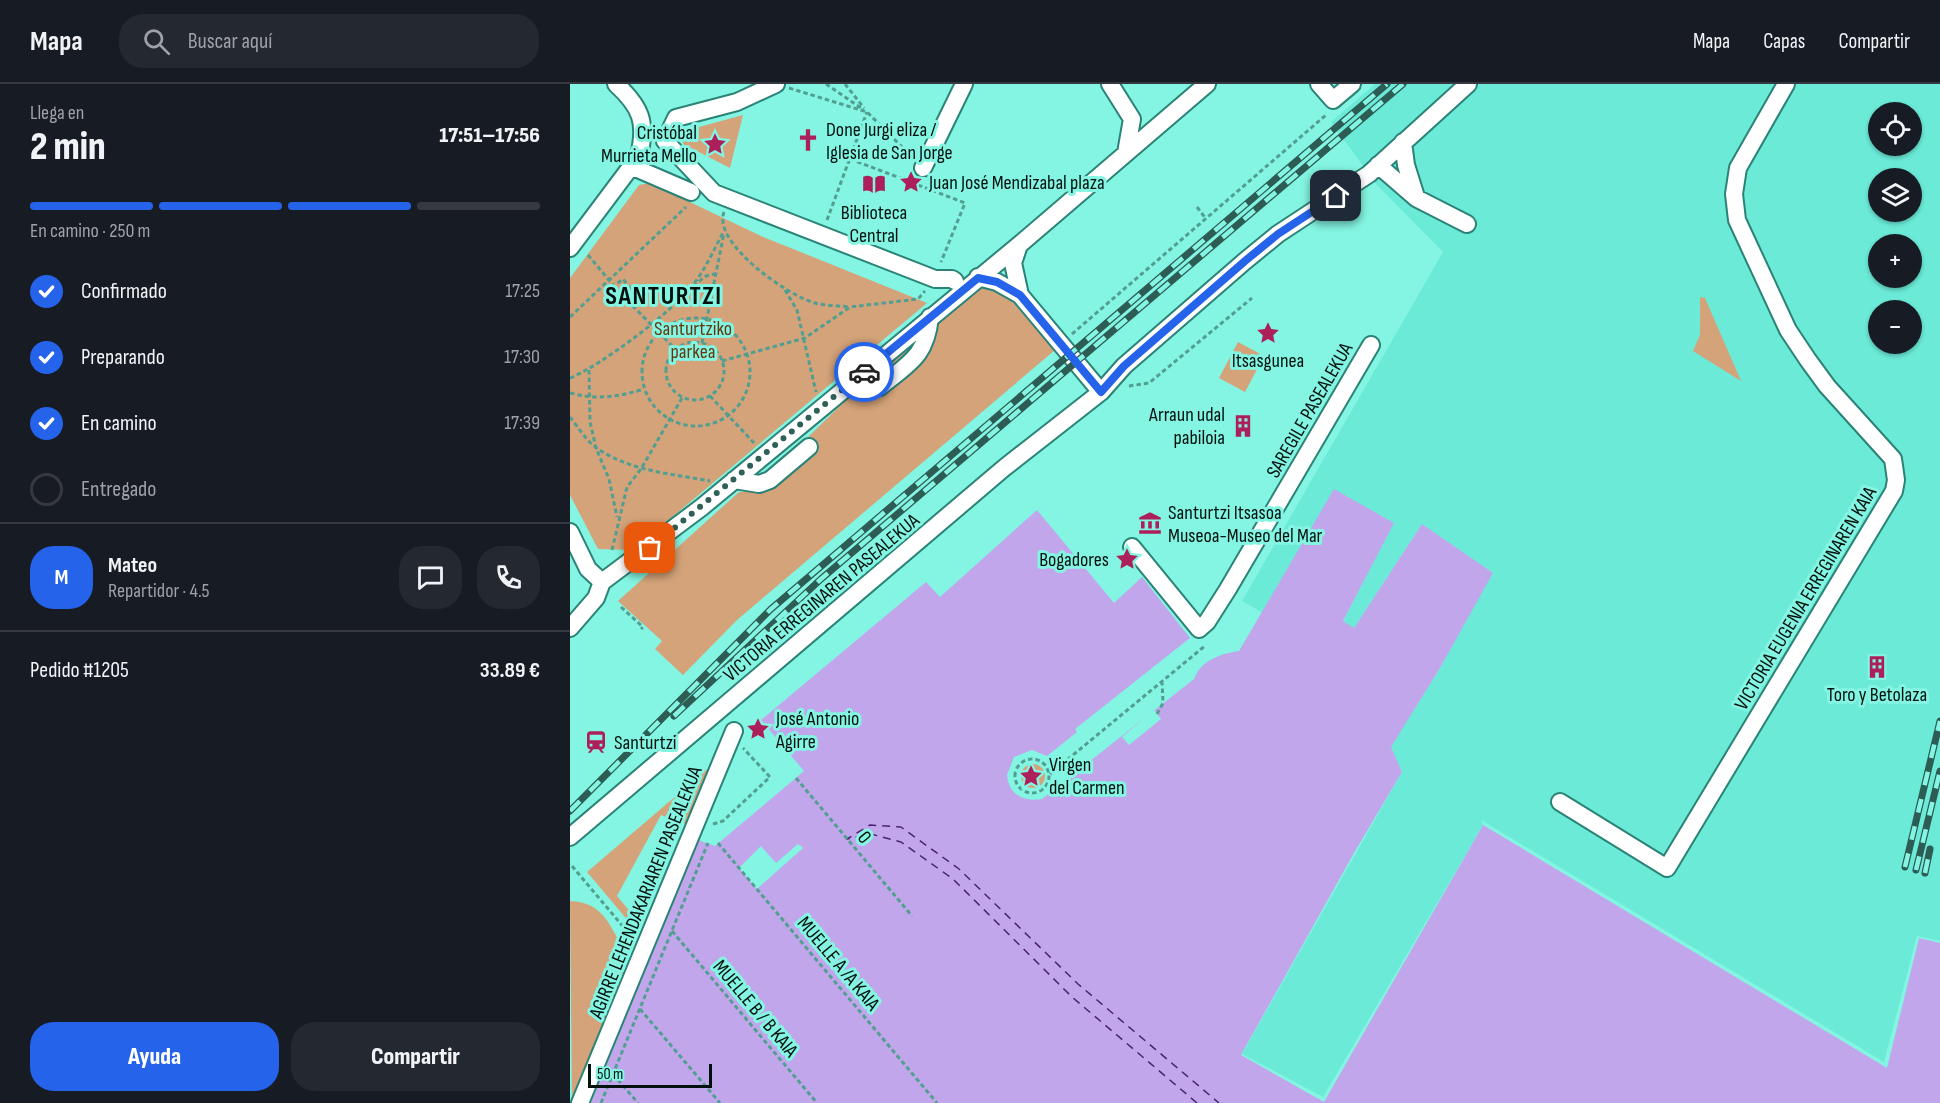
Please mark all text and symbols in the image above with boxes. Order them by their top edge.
search box [119,14,539,68]
text: Mapa [30,25,83,58]
icon: search [140,25,173,58]
text: Buscar aquí [188,28,272,55]
text: Mapa [1693,29,1730,54]
text: Capas [1763,29,1805,54]
text: Compartir [1838,29,1910,54]
text: Llega en [30,101,84,125]
map controls [1868,102,1922,354]
button: locate [1868,102,1922,156]
place label: Done Jurgi eliza / Iglesia de San Jorge [826,118,953,165]
place label: Cristóbal Murrieta Mello [601,121,697,168]
text: 17:51–17:56 [439,122,540,149]
text: 2 min [30,124,106,171]
church icon: Done Jurgi eliza / Iglesia de San Jorge [795,127,821,153]
place icon: Cristóbal Murrieta Mello [702,131,728,157]
button: layers [1868,168,1922,222]
place icon: Juan José Mendizabal plaza [898,169,924,195]
pin [1310,170,1361,221]
library icon: Biblioteca Central [861,171,887,197]
place label: Juan José Mendizabal plaza [928,171,1105,195]
icon: home [1319,179,1352,212]
place label: Biblioteca Central [841,201,907,248]
text: En camino · 250 m [30,219,150,243]
button: + [1868,234,1922,288]
icon: check [30,275,63,308]
text: Confirmado [81,278,167,305]
text: 17:25 [505,279,540,303]
district label: SANTURTZI [605,281,723,312]
button: − [1868,300,1922,354]
park label: Santurtziko parkea [654,317,732,364]
place icon: Itsasgunea [1255,320,1281,346]
street label: SAREGILE PASEALEKUA [1261,338,1358,482]
icon: check [30,341,63,374]
courier [834,342,894,402]
text: Preparando [81,344,165,371]
text: 17:30 [504,345,540,369]
place label: Itsasgunea [1232,349,1304,373]
icon: car [848,356,881,389]
place label: Arraun udal pabiloia [1148,403,1225,450]
icon: check [30,407,63,440]
text: En camino [81,410,157,437]
text: 17:39 [504,411,540,435]
building icon: Arraun udal pabiloia [1230,413,1256,439]
text: Entregado [81,476,156,503]
street label: VICTORIA EUGENIA ERREGINAREN KAIA [1730,482,1882,715]
place label: Santurtzi Itsasoa Museoa-Museo del Mar [1168,501,1323,548]
street label: VICTORIA ERREGINAREN PASEALEKUA [719,508,925,687]
museum icon: Santurtzi Itsasoa Museoa-Museo del Mar [1137,510,1163,536]
pin [624,522,675,573]
icon: bag [633,531,666,564]
button: chat [399,546,462,609]
button: phone [477,546,540,609]
place icon: Bogadores [1114,546,1140,572]
place label: Bogadores [1039,548,1109,572]
text: Mateo [108,552,157,579]
text: M [55,564,68,591]
text: Repartidor · 4.5 [108,579,210,603]
building icon: Toro y Betolaza [1864,654,1890,680]
text: Pedido #1205 [30,657,129,684]
text: 33.89 € [480,657,540,684]
place label: Toro y Betolaza [1827,683,1927,707]
place label: José Antonio Agirre [775,707,859,754]
place icon: José Antonio Agirre [745,716,771,742]
station icon: Santurtzi [583,729,609,755]
place label: Santurtzi [614,731,677,755]
place label: Virgen del Carmen [1049,753,1125,800]
street label: AGIRRE LEHENDAKARIAREN PASEALEKUA [584,762,708,1023]
place icon: Virgen del Carmen [1018,763,1044,789]
street label: 0 [852,827,876,849]
street label: MUELLE A /A KAIA [792,912,885,1016]
street label: MUELLE B / B KAIA [708,955,803,1063]
button: Ayuda [30,1022,279,1091]
button: Compartir [291,1022,540,1091]
scale bar [588,1061,712,1088]
text: 50 m [597,1065,623,1084]

